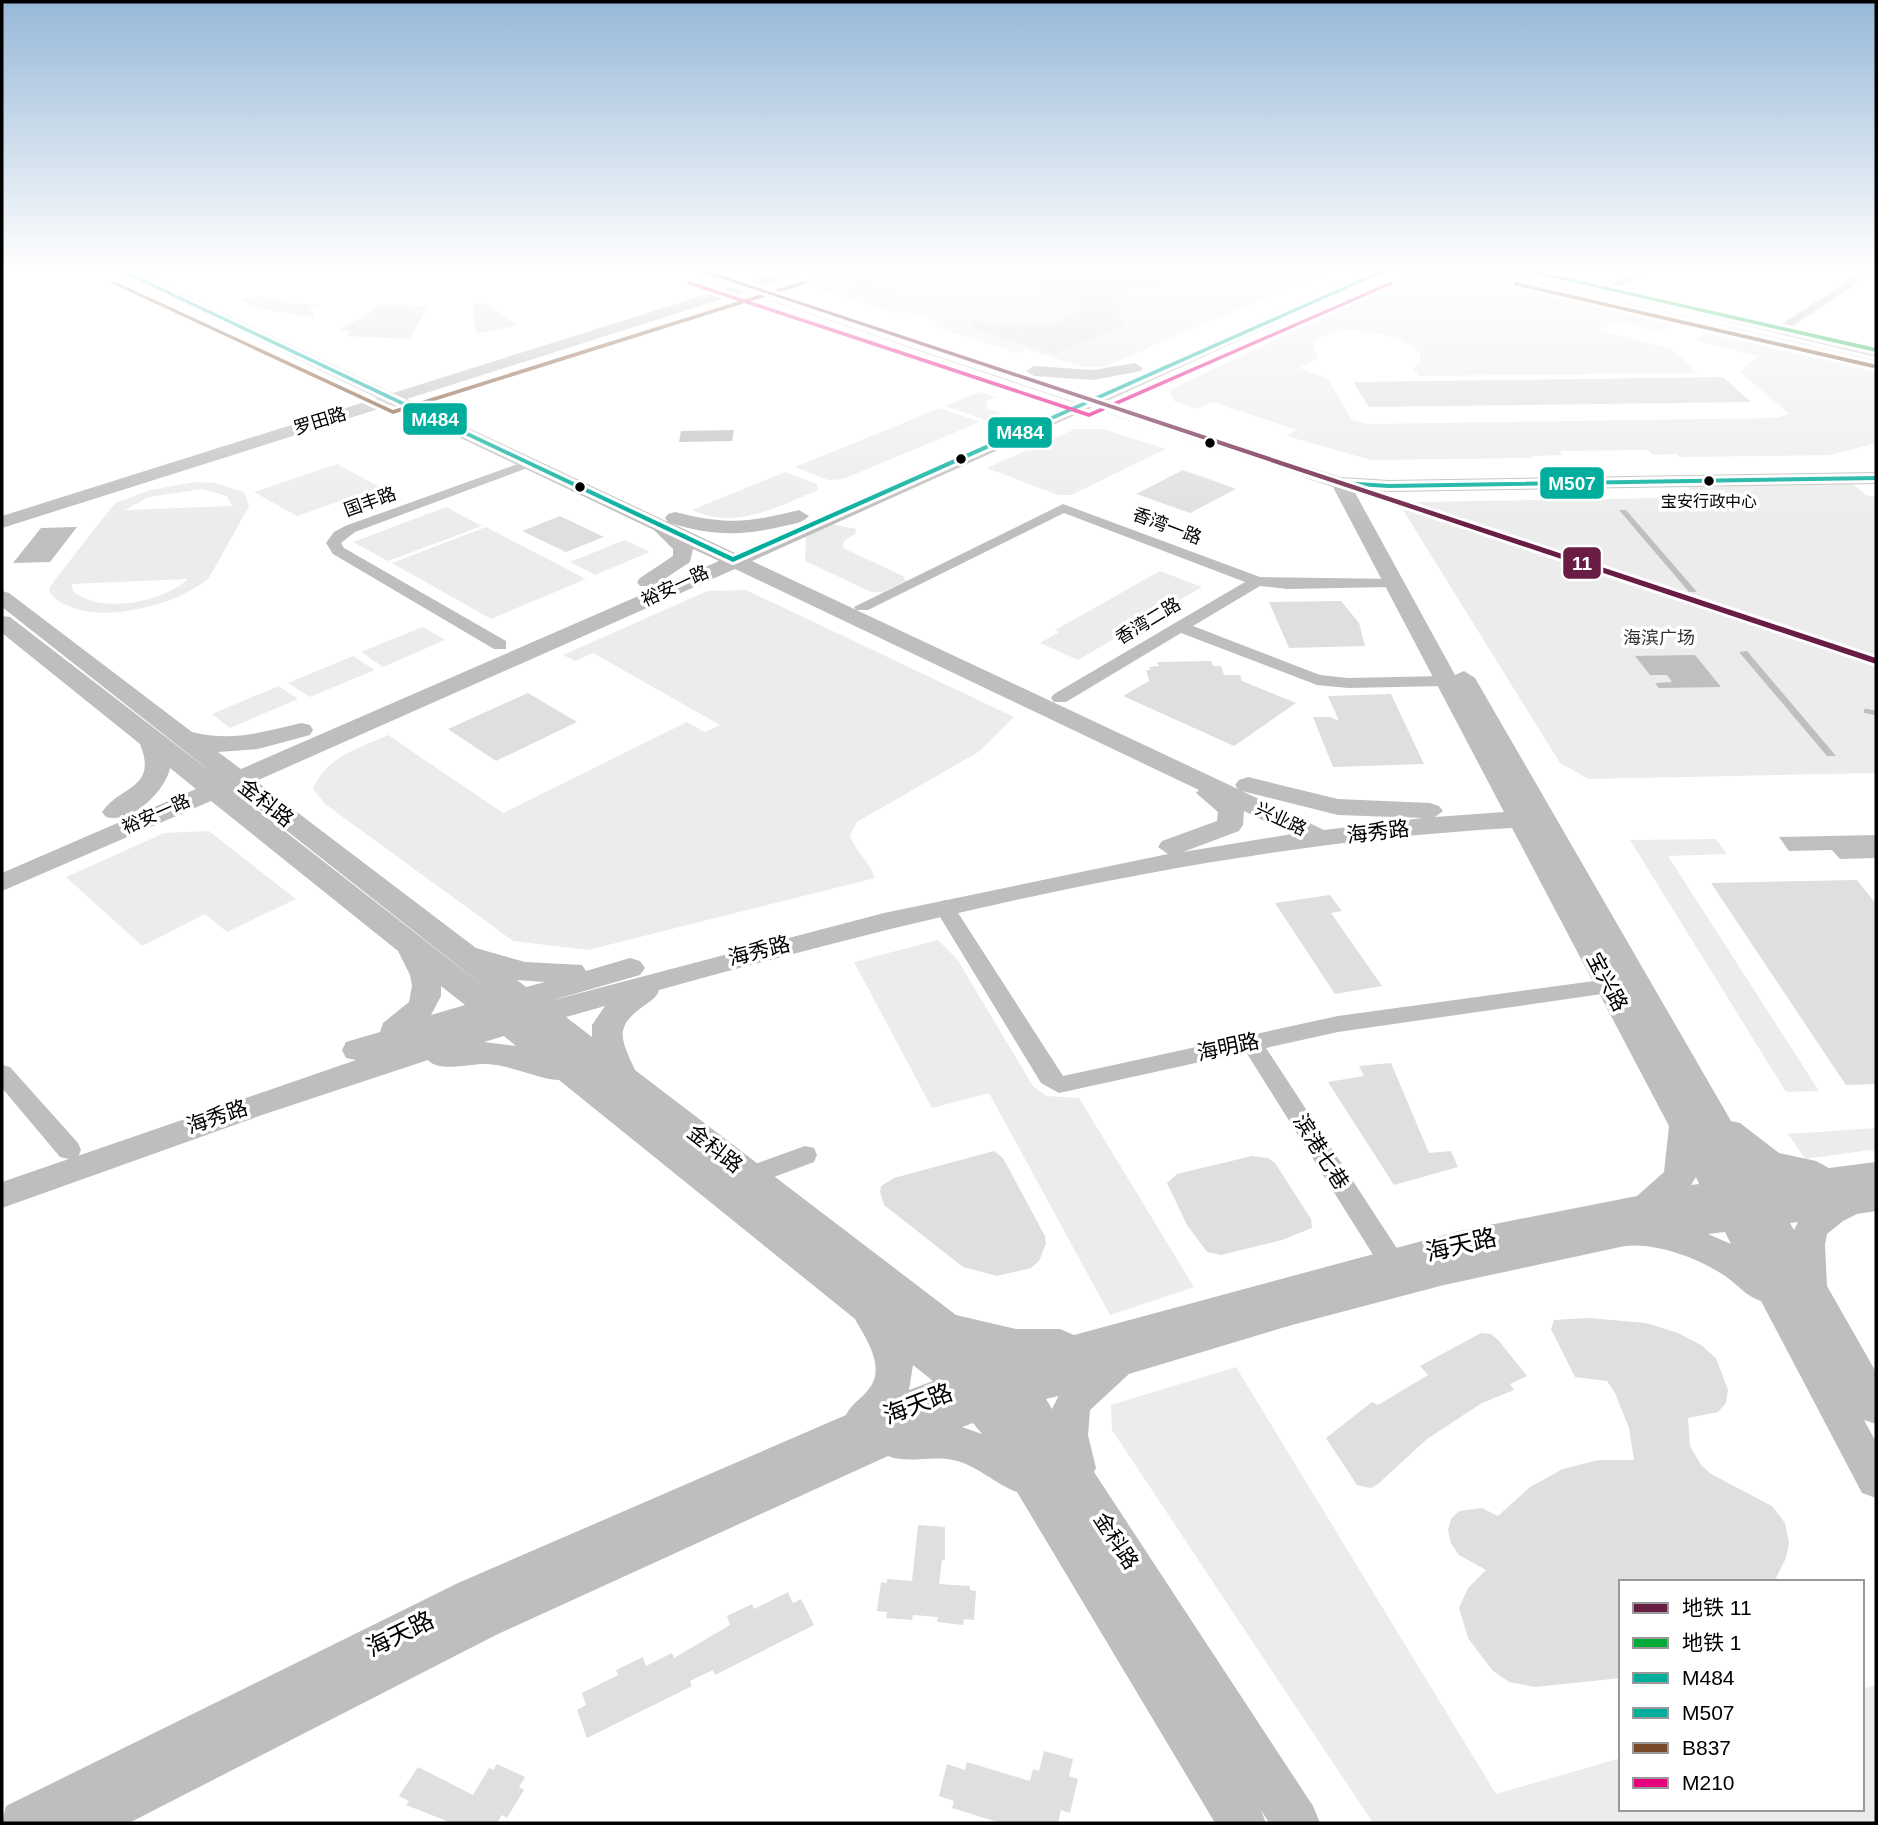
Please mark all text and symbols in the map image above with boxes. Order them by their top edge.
line badge: M484 [402,402,468,436]
street label: 罗田路 [291,404,349,438]
text: M484 [411,409,459,430]
line badge: M484 [987,416,1053,449]
text: M484 [996,422,1044,443]
unlabelled marker [1203,436,1217,450]
unlabelled marker [954,452,968,466]
line badge: M507 [1539,466,1605,500]
text: M507 [1548,473,1596,494]
marker: 宝安行政中心 [1702,474,1716,488]
unlabelled marker [573,480,587,494]
street label: 国丰路 [341,483,399,521]
place label: 宝安行政中心 [1661,493,1757,510]
street label: 香湾一路 [1130,504,1204,548]
line badge: 11 [1562,546,1602,580]
text: 11 [1572,553,1592,574]
street label: 裕安一路 [638,562,712,610]
street label: 香湾二路 [1112,594,1184,648]
park label: 海滨广场 [1623,628,1695,648]
street label: 金科路 [234,774,298,831]
street label: 裕安一路 [119,790,193,838]
street label: 兴业路 [1252,799,1310,839]
street label: 海秀路 [1345,816,1411,847]
street label: 海秀路 [726,932,792,969]
street label: 宝兴路 [1582,949,1632,1015]
street label: 海明路 [1195,1029,1261,1064]
street label: 海秀路 [183,1095,250,1138]
street label: 滨港七巷 [1289,1110,1353,1193]
street label: 金科路 [683,1120,747,1177]
street label: 海天路 [1423,1223,1499,1266]
street label: 海天路 [879,1378,956,1429]
street label: 金科路 [1090,1508,1143,1573]
legend [1619,1580,1864,1811]
text: 地铁 11 [1682,1596,1752,1619]
street label: 海天路 [362,1606,438,1661]
text: 地铁 1 [1682,1631,1742,1654]
text: M484 [1682,1666,1735,1689]
text: M507 [1682,1701,1735,1724]
text: B837 [1682,1736,1731,1759]
text: M210 [1682,1771,1735,1794]

